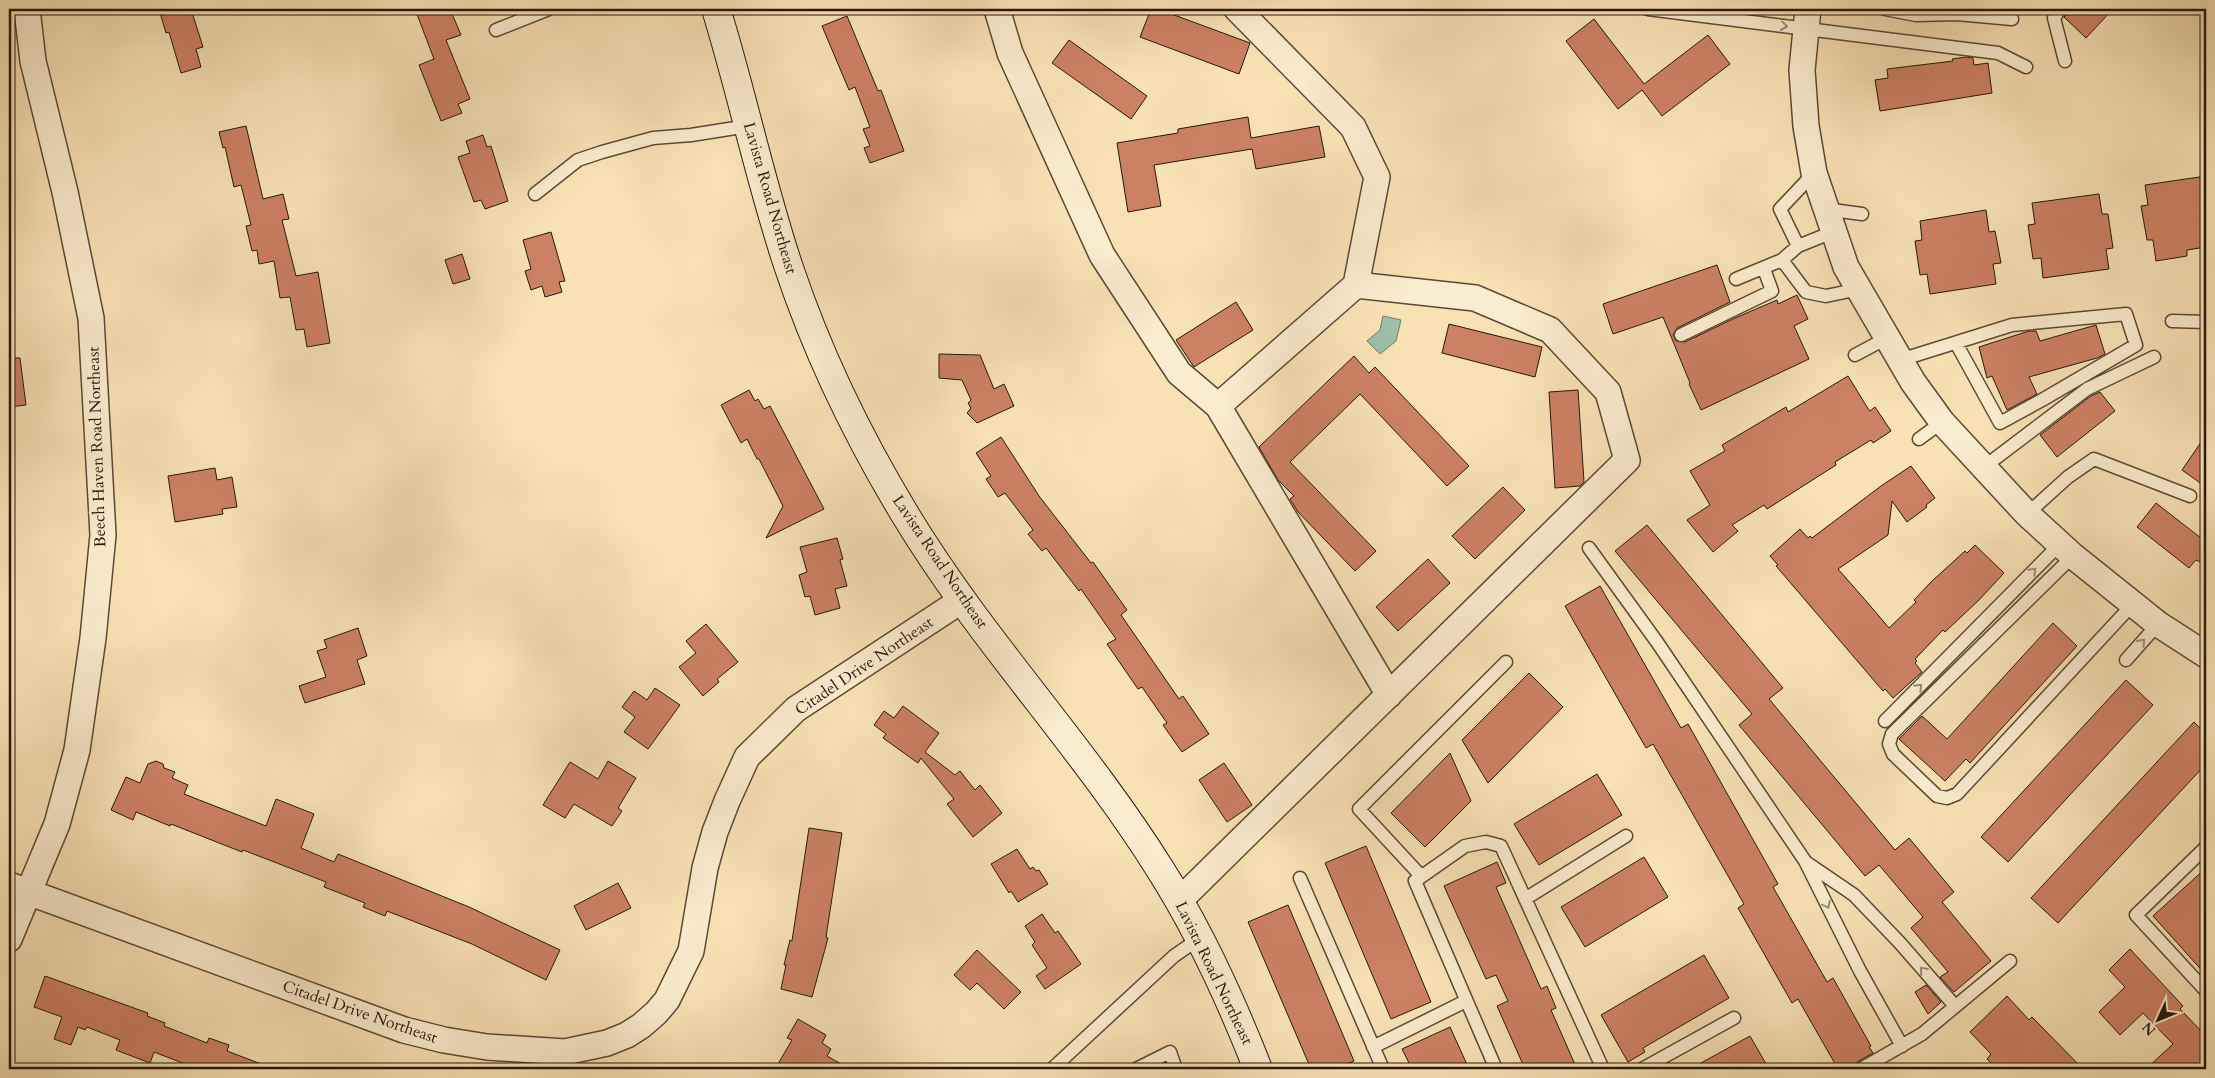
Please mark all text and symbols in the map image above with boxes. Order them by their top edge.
one-way arrow [1780,20,1788,31]
street label: Lavista Road Northeast [738,120,802,276]
street label: Beech Haven Road Northeast [83,346,111,548]
street label: Lavista Road Northeast [887,491,993,633]
one-way arrow [2027,568,2036,577]
street label: Citadel Drive Northeast [791,611,937,721]
one-way arrow [2136,639,2145,648]
one-way arrow [1913,684,1922,693]
street label: Lavista Road Northeast [1170,898,1258,1048]
one-way arrow [1821,900,1831,909]
one-way arrow [1920,966,1929,975]
street label: Citadel Drive Northeast [280,975,440,1049]
north arrow [2132,996,2182,1046]
text: N [2138,1018,2160,1040]

